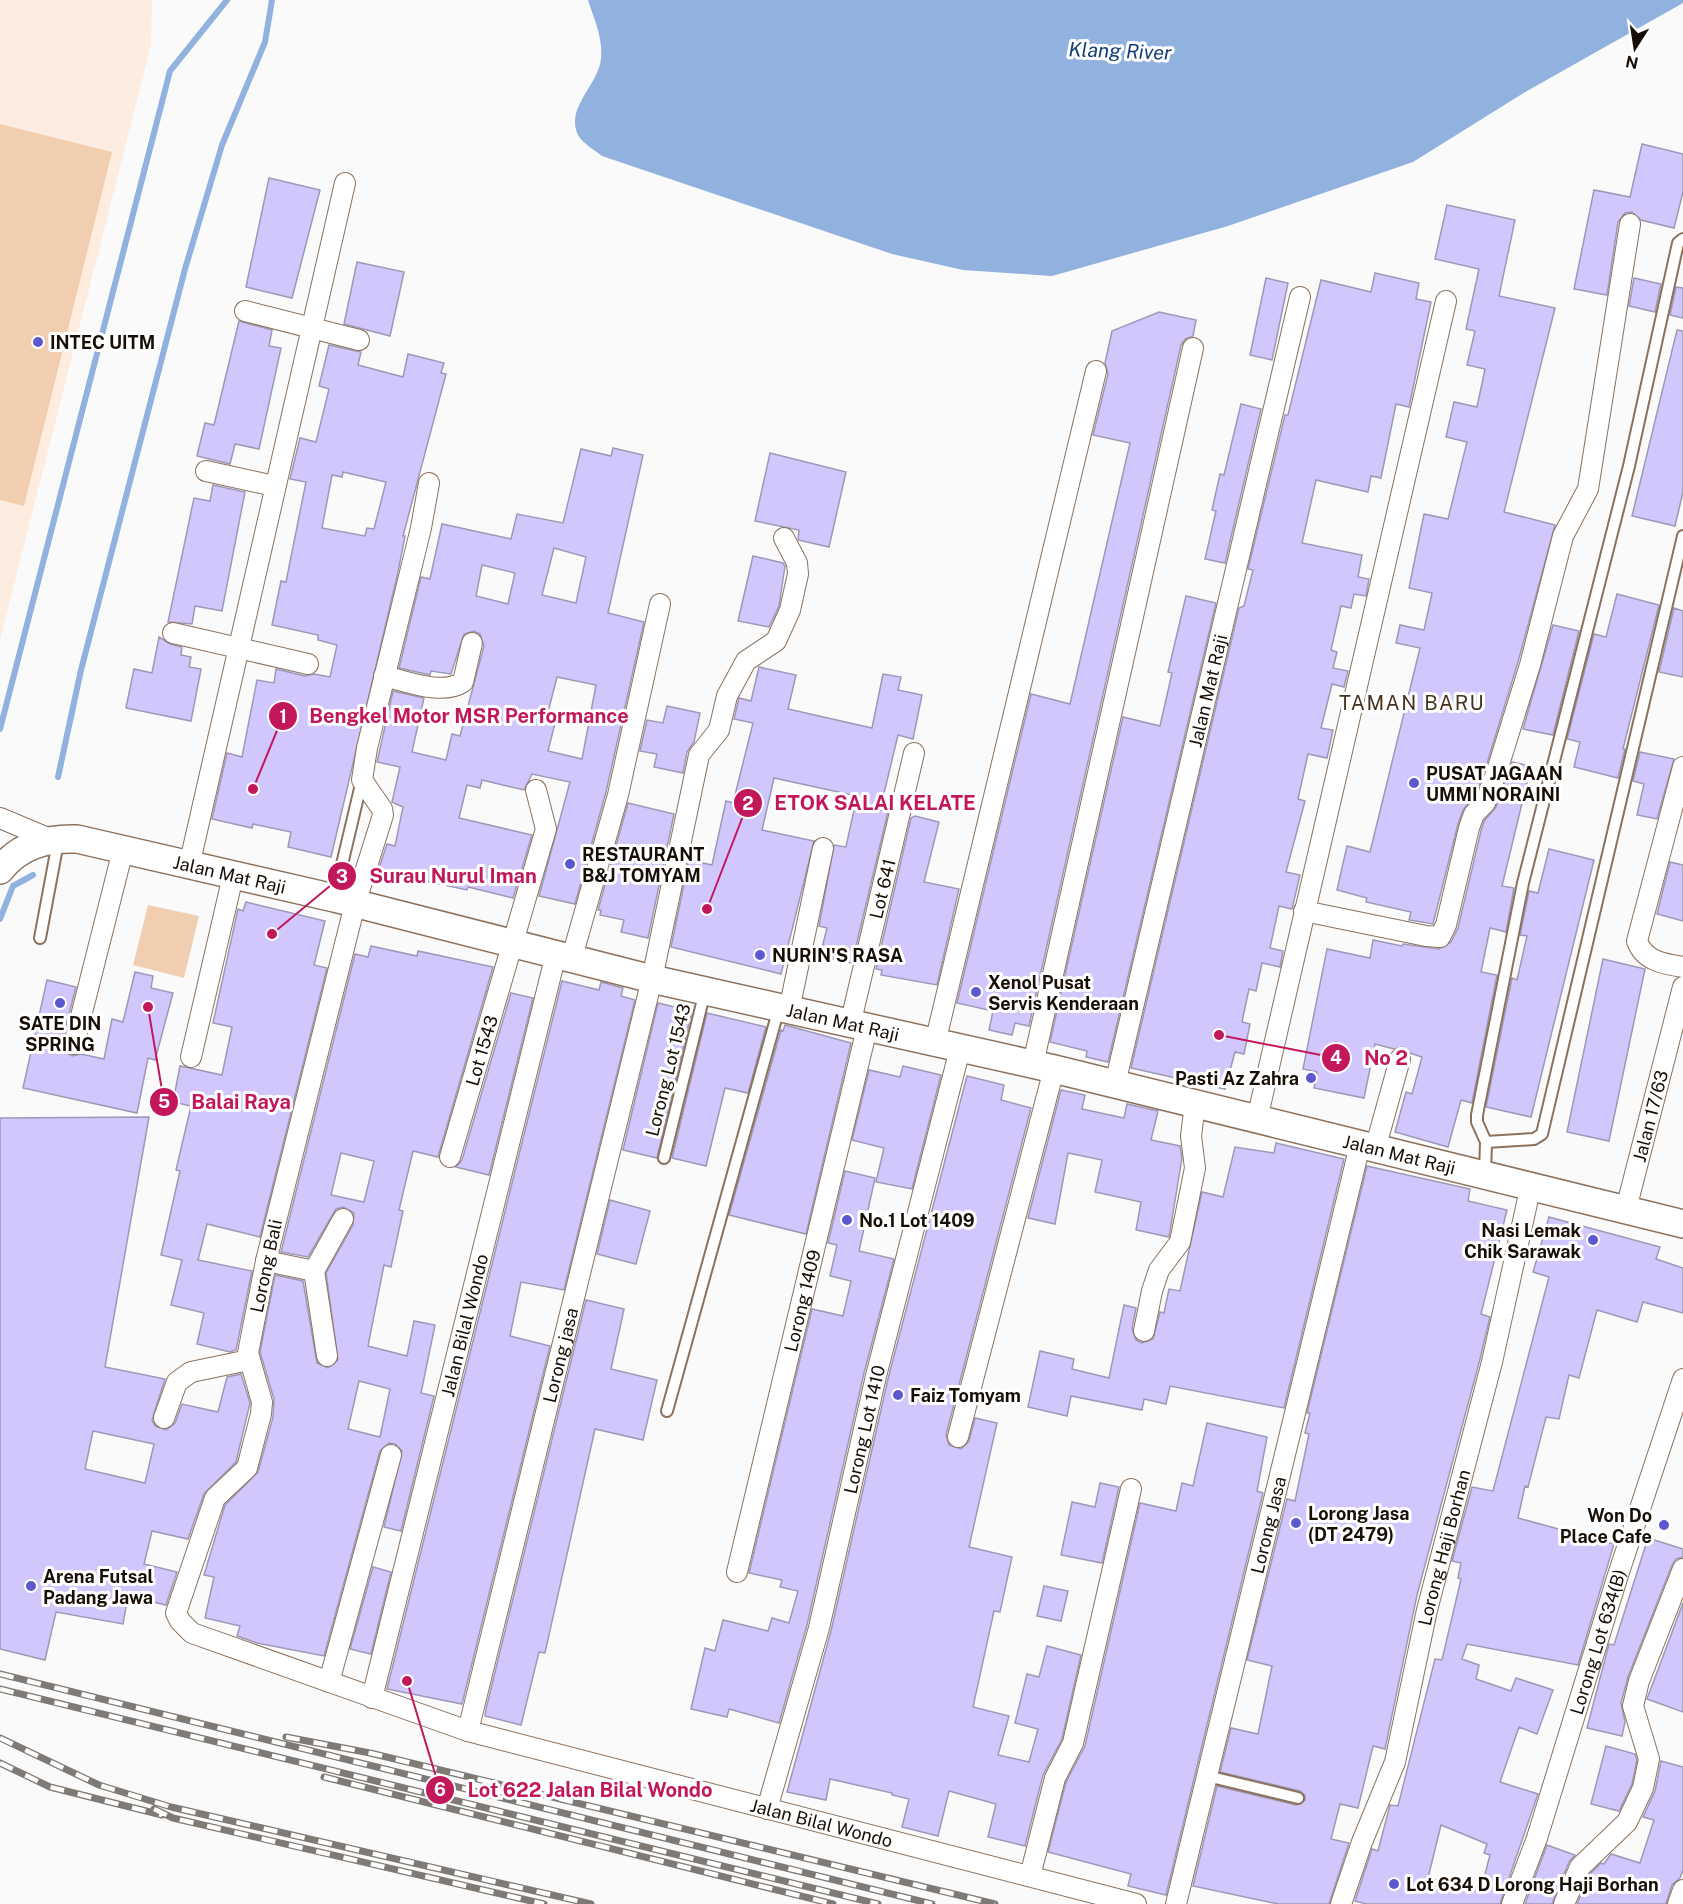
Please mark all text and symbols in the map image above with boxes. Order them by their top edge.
north arrow [1605,18,1665,78]
water label: Klang River [1068,37,1172,65]
text: N [1624,52,1640,73]
place label: INTEC UITM [50,332,155,353]
marker: INTEC UITM [31,335,45,349]
street label: Jalan Mat Raji [1184,632,1231,749]
district label: TAMAN BARU [1339,691,1485,715]
callout: Bengkel Motor MSR Performance [268,697,641,735]
text: Bengkel Motor MSR Performance [309,704,629,728]
text: 1 [279,706,287,727]
place label: PUSAT JAGAAN UMMI NORAINI [1426,763,1563,805]
marker: PUSAT JAGAAN UMMI NORAINI [1407,776,1421,790]
callout: ETOK SALAI KELATE [733,784,988,822]
text: ETOK SALAI KELATE [774,791,976,815]
text: 2 [742,793,754,814]
place label: RESTAURANT B&J TOMYAM [582,844,704,886]
street label: Jalan Mat Raji [171,851,288,897]
callout: Surau Nurul Iman [327,857,549,895]
marker: RESTAURANT B&J TOMYAM [563,857,577,871]
street label: Lot 641 [865,857,899,921]
text: Surau Nurul Iman [369,864,537,888]
text: 3 [336,866,348,887]
place label: NURIN'S RASA [772,945,903,966]
marker: NURIN'S RASA [753,948,767,962]
place label: Xenol Pusat Servis Kenderaan [988,972,1139,1014]
marker: Xenol Pusat Servis Kenderaan [969,985,983,999]
marker: SATE DIN SPRING [53,996,67,1010]
street label: Jalan Mat Raji [784,999,902,1045]
street label: Lorong Lot 1543 [641,1002,695,1138]
place label: SATE DIN SPRING [19,1013,101,1055]
street label: Lot 1543 [461,1013,501,1088]
callout: No 2 [1321,1039,1420,1077]
text: No 2 [1364,1046,1408,1070]
text: 4 [1330,1047,1342,1068]
place label: Pasti Az Zahra [1175,1068,1299,1089]
street label: Jalan 17/63 [1628,1068,1672,1164]
marker: Pasti Az Zahra [1304,1071,1318,1085]
callout: Balai Raya [149,1083,302,1121]
text: Balai Raya [191,1090,291,1114]
text: 5 [158,1091,170,1112]
street label: Jalan Mat Raji [1341,1130,1458,1178]
place label: No.1 Lot 1409 [859,1210,975,1231]
marker: No.1 Lot 1409 [840,1213,854,1227]
street label: Lorong Bali [246,1217,286,1315]
place label: Nasi Lemak Chik Sarawak [1464,1220,1582,1262]
marker: Nasi Lemak Chik Sarawak [1586,1233,1600,1247]
street label: Lorong 1409 [780,1248,824,1354]
street label: Jalan Bilal Wondo [436,1252,492,1399]
street label: Lorong jasa [538,1305,582,1405]
street label: Lorong Lot 1410 [839,1363,889,1496]
place label: Faiz Tomyam [910,1385,1021,1406]
marker: Faiz Tomyam [891,1388,905,1402]
street label: Lorong Haji Borhan [1413,1467,1474,1628]
street label: Lorong Jasa [1246,1474,1290,1576]
place label: Lorong Jasa (DT 2479) [1308,1503,1409,1545]
place label: Won Do Place Cafe [1560,1505,1652,1547]
marker: Lorong Jasa (DT 2479) [1289,1516,1303,1530]
marker: Won Do Place Cafe [1657,1518,1671,1532]
place label: Arena Futsal Padang Jawa [43,1566,153,1608]
street label: Lorong Lot 634(B) [1565,1566,1630,1717]
marker: Arena Futsal Padang Jawa [24,1579,38,1593]
callout: Lot 622 Jalan Bilal Wondo [425,1771,724,1809]
text: Lot 622 Jalan Bilal Wondo [467,1778,713,1802]
text: 6 [434,1779,446,1800]
street label: Jalan Bilal Wondo [748,1794,895,1851]
place label: Lot 634 D Lorong Haji Borhan [1406,1874,1659,1895]
marker: Lot 634 D Lorong Haji Borhan [1387,1877,1401,1891]

